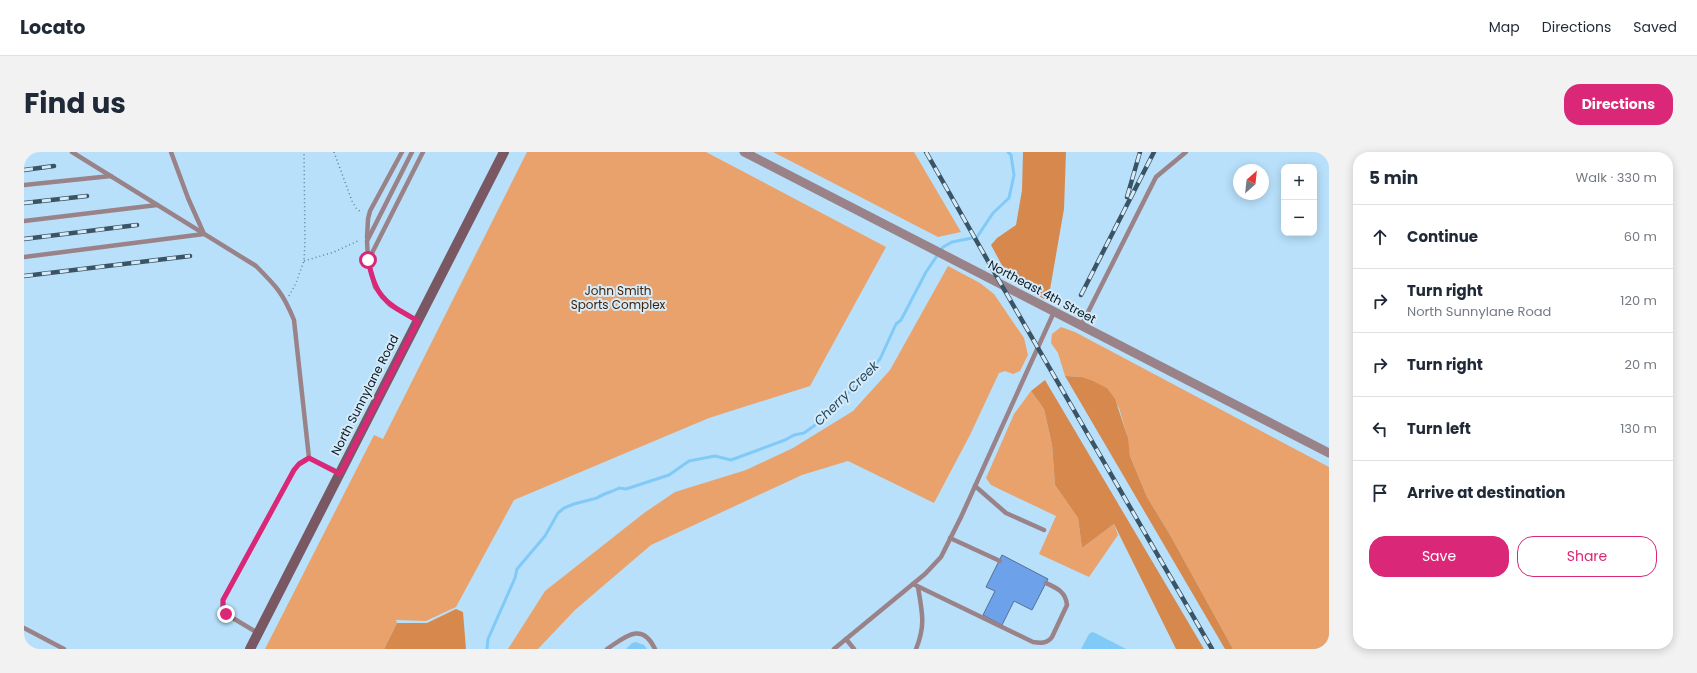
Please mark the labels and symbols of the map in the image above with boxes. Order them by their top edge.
north arrow [1233,164,1269,200]
route start [359,251,377,269]
street label: Northeast 4th Street [985,256,1099,327]
park label: John Smith Sports Complex [571,282,666,313]
street label: North Sunnylane Road [327,332,402,458]
water label: Cherry Creek [810,356,884,430]
route end [217,605,235,623]

